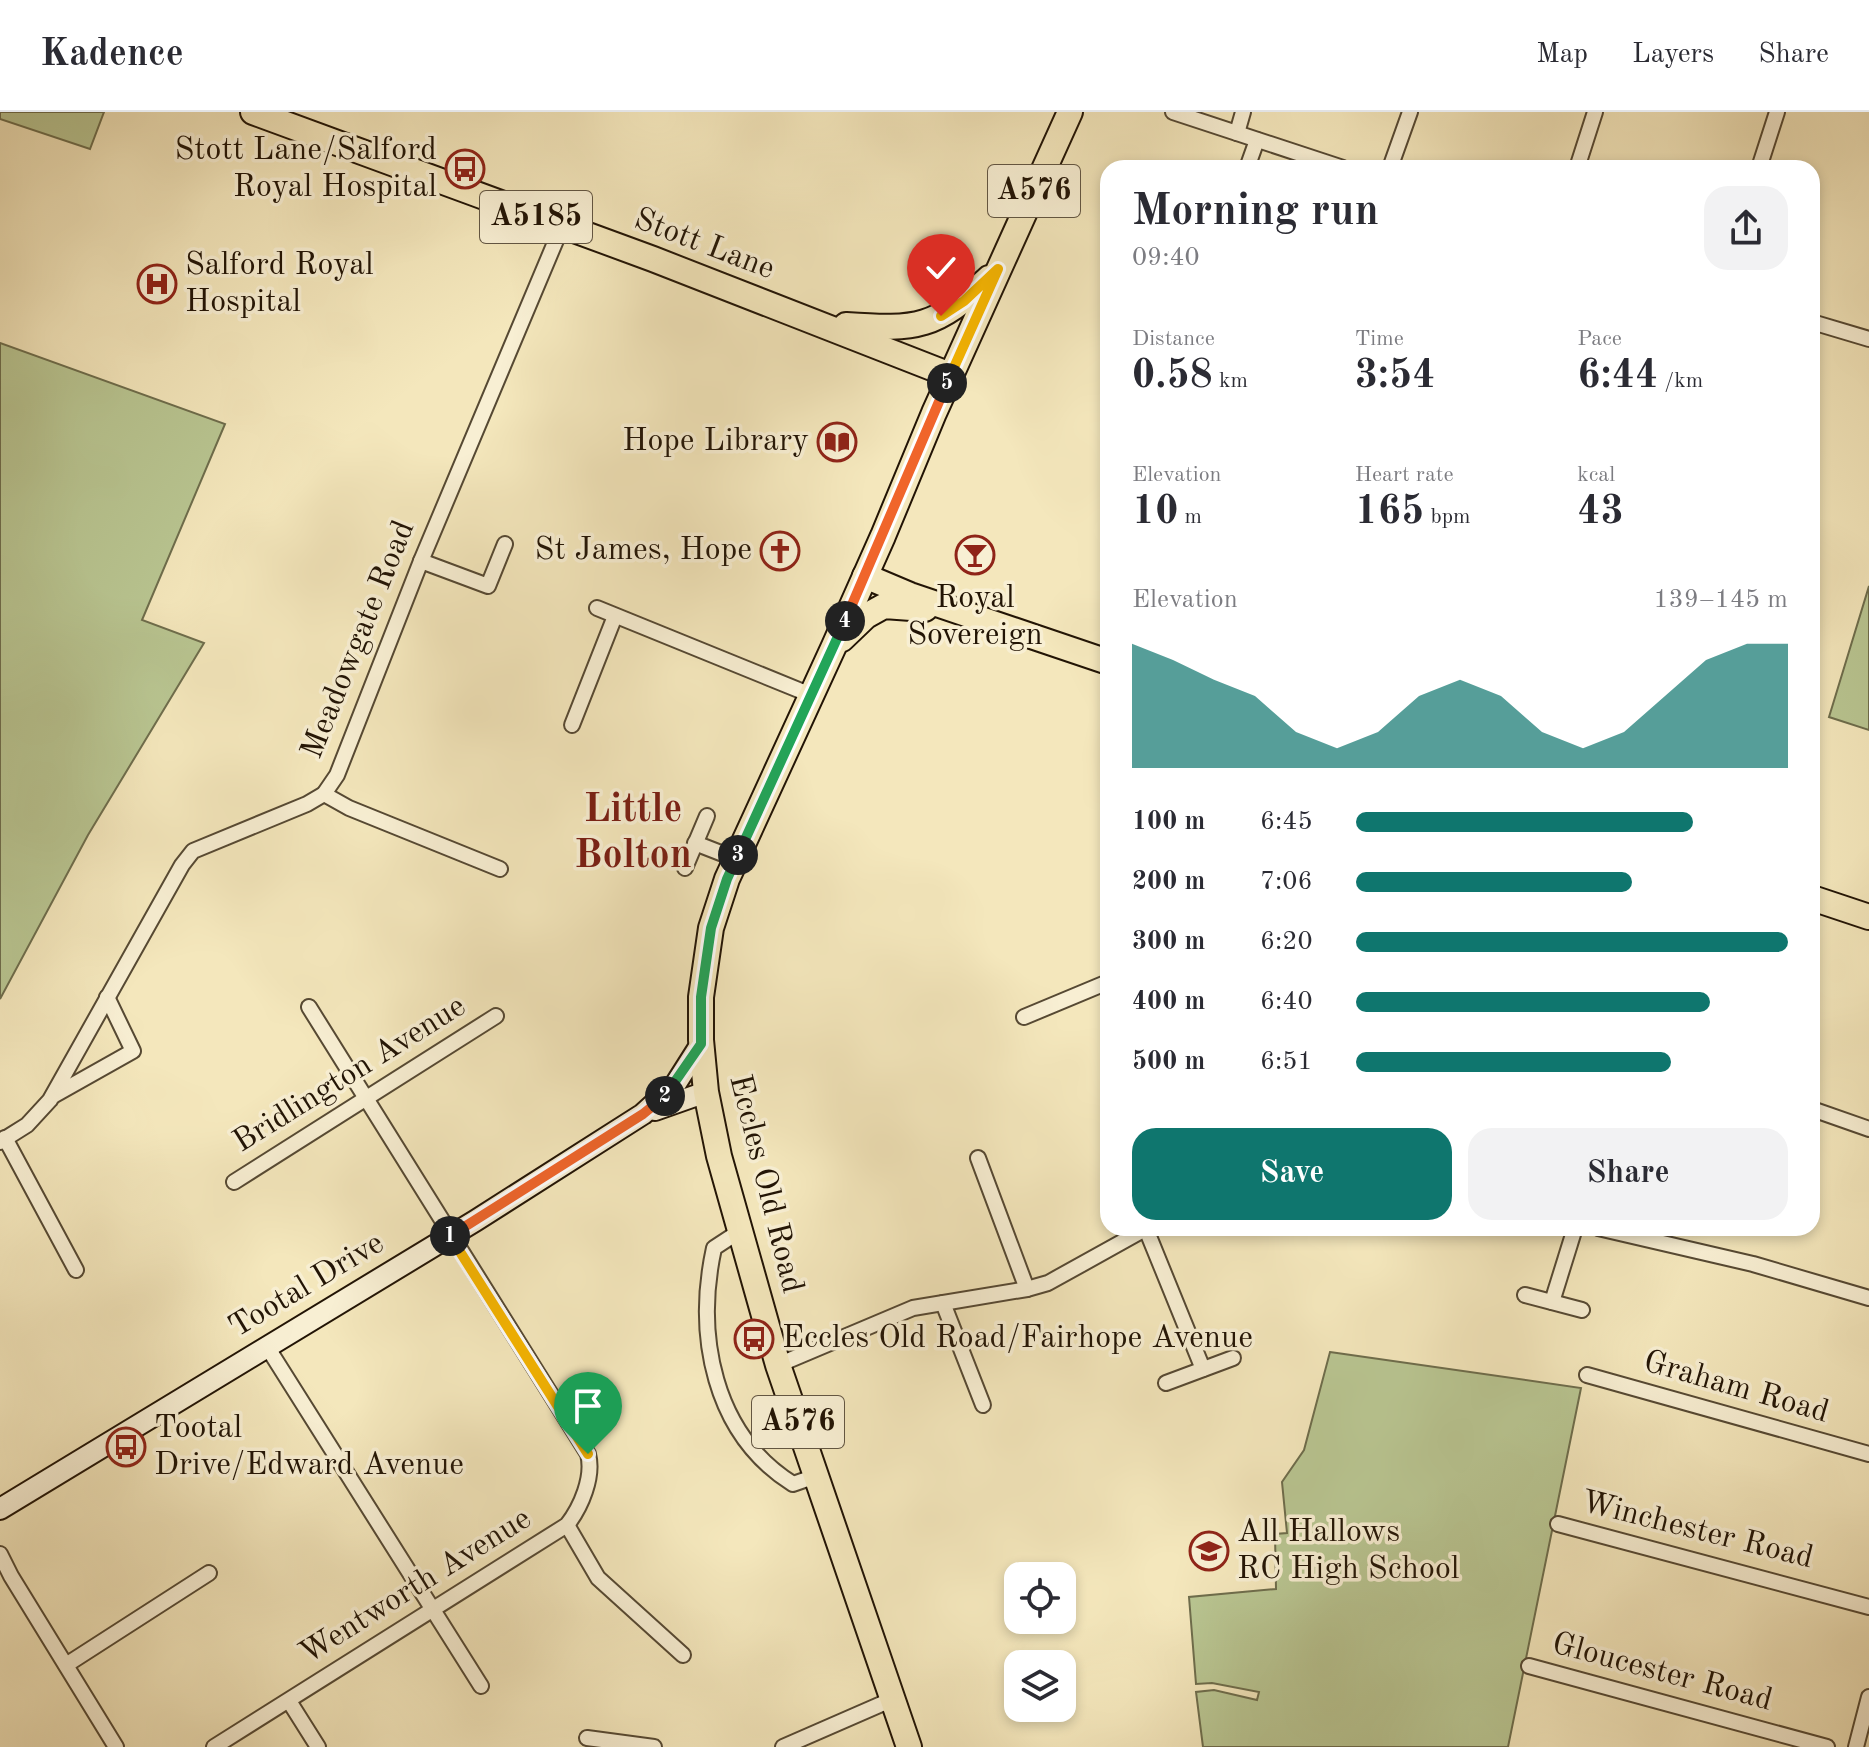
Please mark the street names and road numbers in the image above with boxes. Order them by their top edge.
road number: A576 [988,165,1080,217]
road number: A5185 [480,191,592,243]
street label: Stott Lane [629,204,779,286]
street label: Meadowgate Road [297,516,421,764]
street label: Bridlington Avenue [228,991,472,1159]
street label: Eccles Old Road [722,1071,808,1297]
street label: Tootal Drive [224,1228,390,1344]
street label: Graham Road [1640,1346,1832,1430]
road number: A576 [752,1396,844,1448]
street label: Winchester Road [1578,1487,1816,1575]
street label: Wentworth Avenue [295,1503,537,1671]
street label: Gloucester Road [1548,1628,1776,1718]

